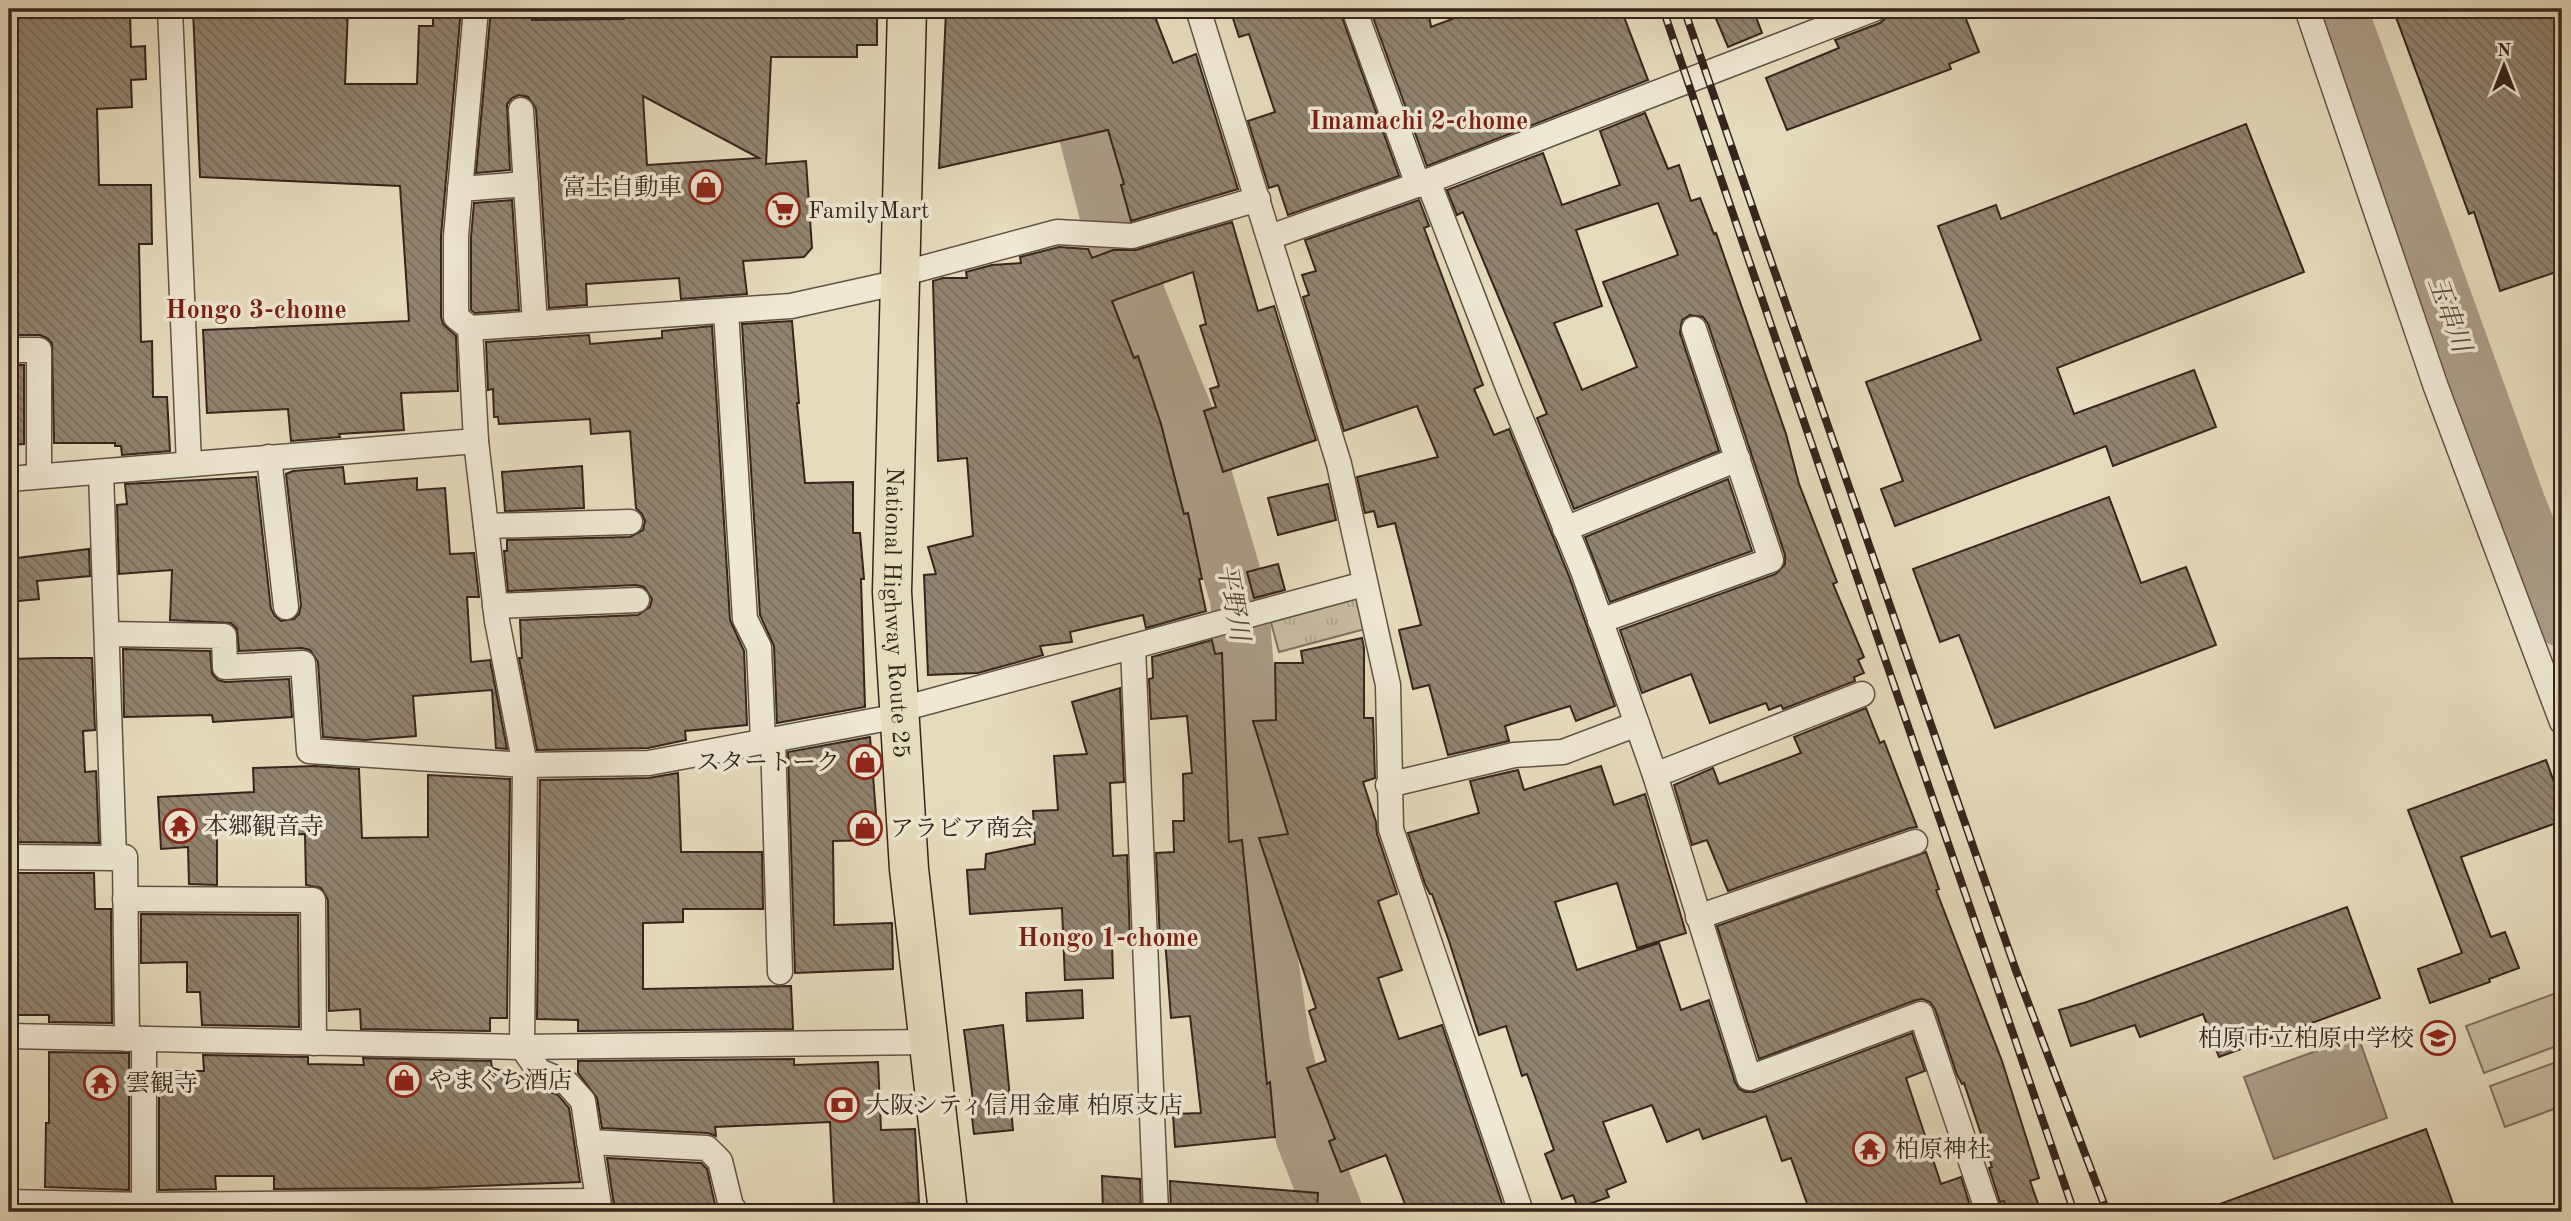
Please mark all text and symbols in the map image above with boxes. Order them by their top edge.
north arrow [2470,32,2540,102]
text: N [2497,42,2512,61]
district label: Imamachi 2-chome [1310,109,1528,135]
shop icon: 富士自動車 [687,168,725,206]
place label: 富士自動車 [562,174,682,201]
supermarket icon: FamilyMart [764,191,802,229]
place label: FamilyMart [808,200,930,224]
water label: 玉串川 [2423,273,2477,359]
district label: Hongo 3-chome [165,298,347,324]
street label: National Highway Route 25 [878,467,912,759]
water label: 平野川 [1212,561,1254,646]
shop icon: スタートーク [846,743,884,781]
place label: スタートーク [696,751,840,776]
temple icon: 本郷観音寺 [161,807,199,845]
shop icon: アラビア商会 [846,809,884,847]
place label: 本郷観音寺 [204,813,324,840]
place label: アラビア商会 [890,815,1034,842]
district label: Hongo 1-chome [1017,926,1199,952]
school or university icon: 柏原市立柏原中学校 [2419,1019,2457,1057]
place label: 柏原市立柏原中学校 [2198,1025,2414,1052]
shop icon: やまぐち酒店 [385,1061,423,1099]
temple icon: 雲観寺 [82,1064,120,1102]
place label: やまぐち酒店 [428,1067,572,1094]
place label: 雲観寺 [126,1070,198,1097]
bank icon: 大阪シティ信用金庫 柏原支店 [823,1086,861,1124]
place label: 大阪シティ信用金庫 柏原支店 [866,1092,1183,1119]
temple icon: 柏原神社 [1851,1130,1889,1168]
place label: 柏原神社 [1895,1136,1991,1163]

